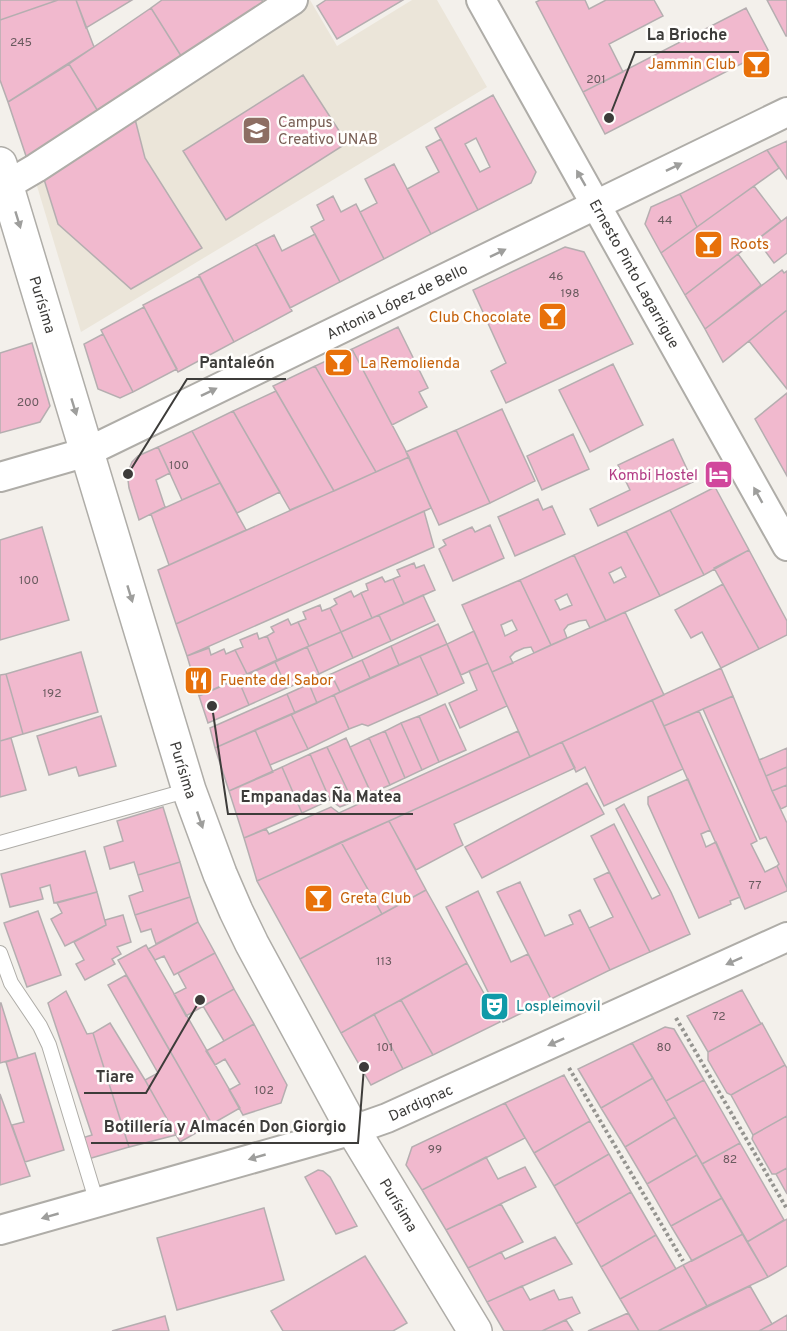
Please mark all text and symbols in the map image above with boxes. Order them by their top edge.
callout: La Brioche [635,18,739,52]
text: La Brioche [647,26,727,46]
house number: 245 [10,35,32,51]
bar icon: Jammin Club [741,48,773,80]
place label: Jammin Club [648,56,736,75]
house number: 201 [586,72,606,88]
place label: Campus Creativo UNAB [278,114,378,150]
school or university icon: Campus Creativo UNAB [241,115,273,147]
one-way arrow [665,163,682,172]
one-way arrow [576,170,586,187]
street label: Ernesto Pinto Lagarrigue [584,197,683,353]
one-way arrow [14,211,23,229]
house number: 44 [658,213,672,229]
bar icon: Roots [693,228,725,260]
place label: Roots [730,236,769,255]
one-way arrow [490,248,507,257]
street label: Antonia López de Bello [324,260,471,345]
house number: 46 [549,269,563,285]
street label: Purísima [23,274,59,336]
house number: 198 [561,286,579,302]
bar icon: Club Chocolate [536,301,568,333]
place label: Club Chocolate [429,309,531,328]
callout: Pantaleón [187,345,286,379]
bar icon: La Remolienda [323,347,355,379]
text: Pantaleón [199,354,275,374]
place label: La Remolienda [360,355,460,374]
one-way arrow [201,388,218,397]
house number: 200 [17,395,39,411]
one-way arrow [70,398,79,416]
house number: 100 [169,458,189,474]
hotel icon: Kombi Hostel [703,459,735,491]
place label: Kombi Hostel [609,467,698,486]
one-way arrow [753,487,764,503]
house number: 100 [19,573,39,589]
one-way arrow [126,585,135,603]
restaurant icon: Fuente del Sabor [183,664,215,696]
place label: Fuente del Sabor [220,672,334,691]
house number: 192 [43,686,61,702]
street label: Purísima [164,739,199,802]
callout: Empanadas Ña Matea [228,780,413,814]
text: Empanadas Ña Matea [241,786,401,808]
one-way arrow [195,811,205,829]
house number: 77 [749,878,761,894]
bar icon: Greta Club [303,882,335,914]
place label: Greta Club [340,890,411,909]
house number: 113 [376,954,392,970]
one-way arrow [725,957,742,966]
theatre icon: Lospleimovil [479,990,511,1022]
place label: Lospleimovil [516,998,601,1017]
house number: 72 [712,1009,726,1025]
one-way arrow [547,1037,565,1047]
house number: 101 [377,1040,393,1056]
house number: 80 [657,1040,671,1056]
callout: Tiare [84,1059,146,1093]
text: Tiare [96,1068,134,1088]
street label: Dardignac [386,1081,456,1127]
house number: 102 [254,1083,274,1099]
callout: Botillería y Almacén Don Giorgio [91,1109,358,1143]
text: Botillería y Almacén Don Giorgio [104,1118,346,1138]
house number: 99 [428,1142,442,1158]
house number: 82 [723,1152,737,1168]
one-way arrow [248,1153,266,1162]
street label: Purísima [374,1176,421,1236]
one-way arrow [40,1212,58,1221]

